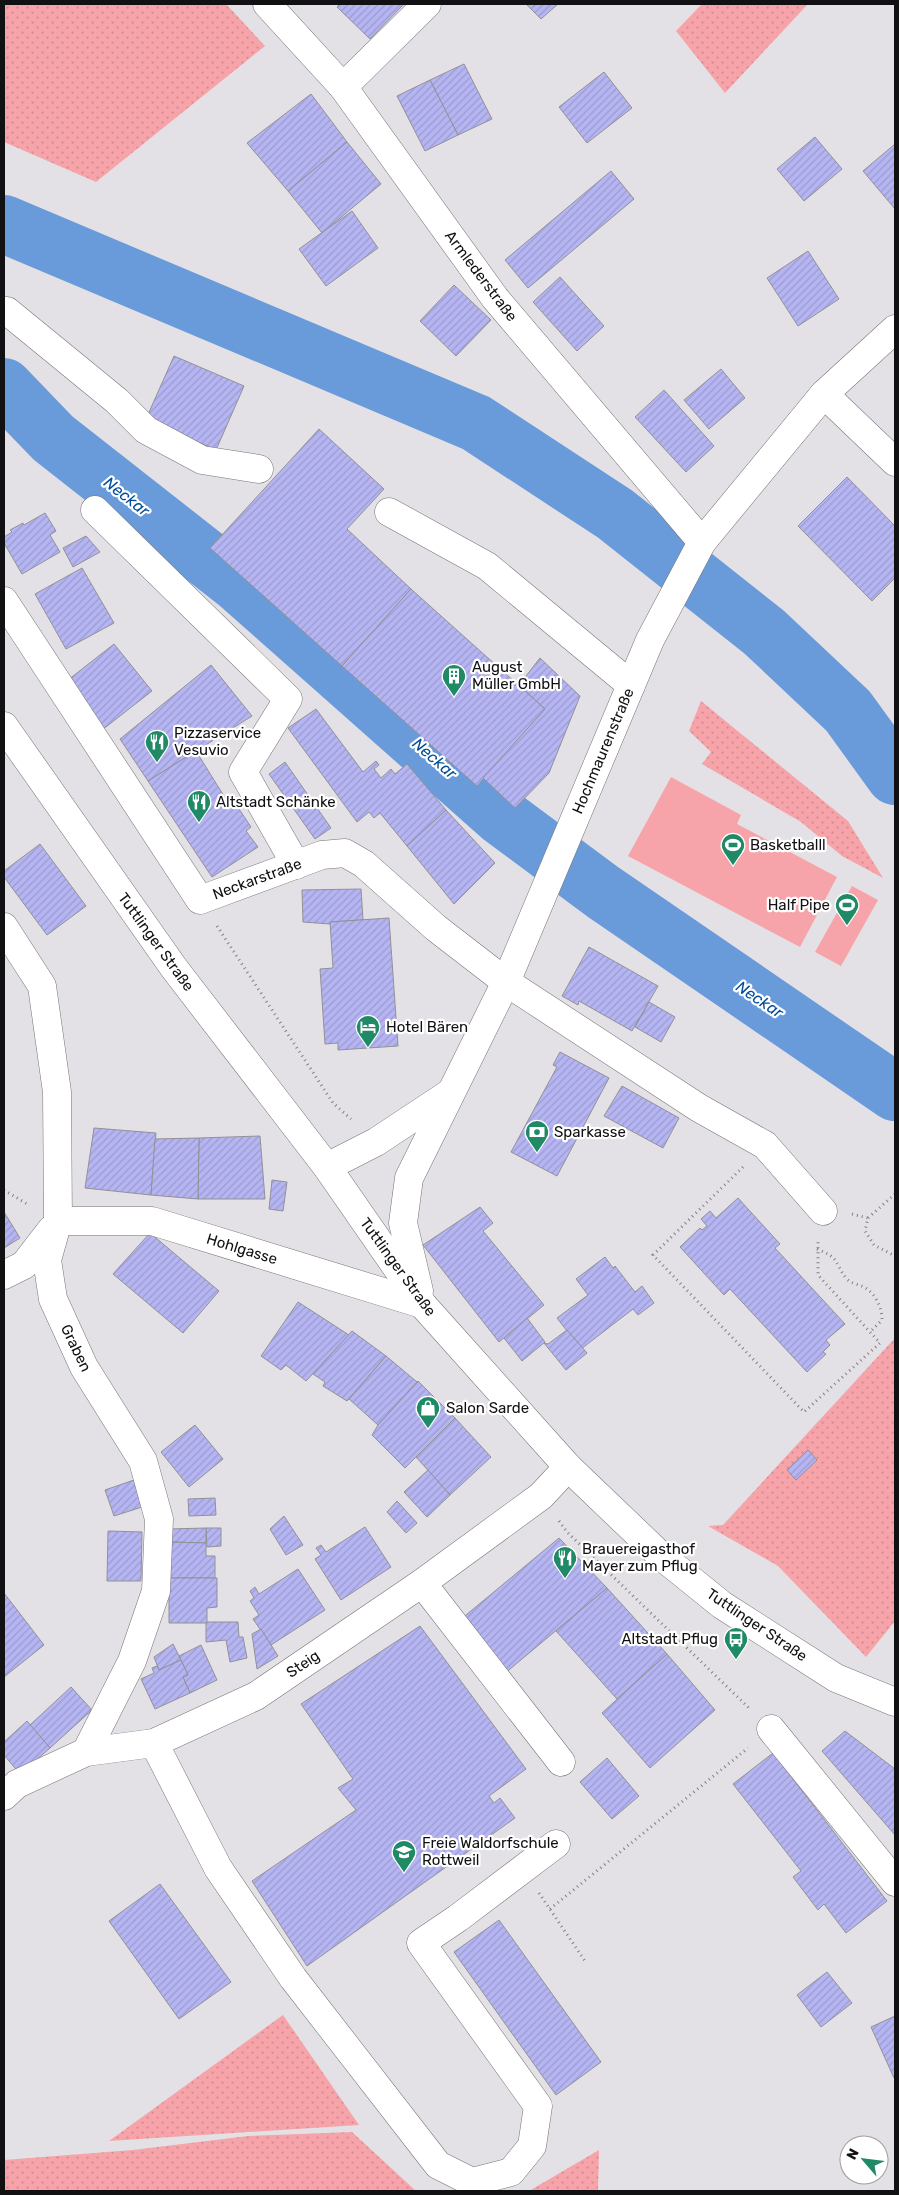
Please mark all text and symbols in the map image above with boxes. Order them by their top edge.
street label: Armlederstraße [441,227,521,325]
water label: Neckar [100,473,154,521]
place label: August Müller GmbH [472,658,561,693]
building icon: August Müller GmbH [441,663,467,697]
street label: Hochmaurenstraße [568,685,638,817]
place label: Pizzaservice Vesuvio [174,724,261,759]
restaurant icon: Pizzaservice Vesuvio [144,729,170,763]
water label: Neckar [409,734,461,783]
restaurant icon: Altstadt Schänke [186,789,212,823]
place label: Altstadt Schänke [216,793,336,811]
sports icon: Basketballl [720,832,746,866]
place label: Basketballl [750,836,826,854]
street label: Neckarstraße [210,855,304,903]
street label: Tuttlinger Straße [114,889,198,995]
sports icon: Half Pipe [834,892,860,926]
place label: Half Pipe [768,896,830,914]
water label: Neckar [733,977,788,1023]
hotel icon: Hotel Bären [355,1014,381,1048]
place label: Hotel Bären [386,1018,468,1036]
bank icon: Sparkasse [524,1119,550,1153]
place label: Sparkasse [554,1123,626,1141]
street label: Tuttlinger Straße [356,1214,440,1320]
street label: Hohlgasse [204,1230,280,1268]
street label: Graben [57,1321,95,1375]
shop icon: Salon Sarde [415,1395,441,1429]
place label: Salon Sarde [446,1399,529,1417]
place label: Brauereigasthof Mayer zum Pflug [582,1540,698,1575]
restaurant icon: Brauereigasthof Mayer zum Pflug [552,1545,578,1579]
street label: Tuttlinger Straße [703,1585,811,1665]
bus stop icon: Altstadt Pflug [723,1626,749,1660]
place label: Altstadt Pflug [622,1630,718,1648]
street label: Steig [283,1646,323,1682]
place label: Freie Waldorfschule Rottweil [422,1834,559,1869]
school or university icon: Freie Waldorfschule Rottweil [391,1839,417,1873]
north arrow [839,2135,889,2185]
text: N [843,2146,863,2163]

